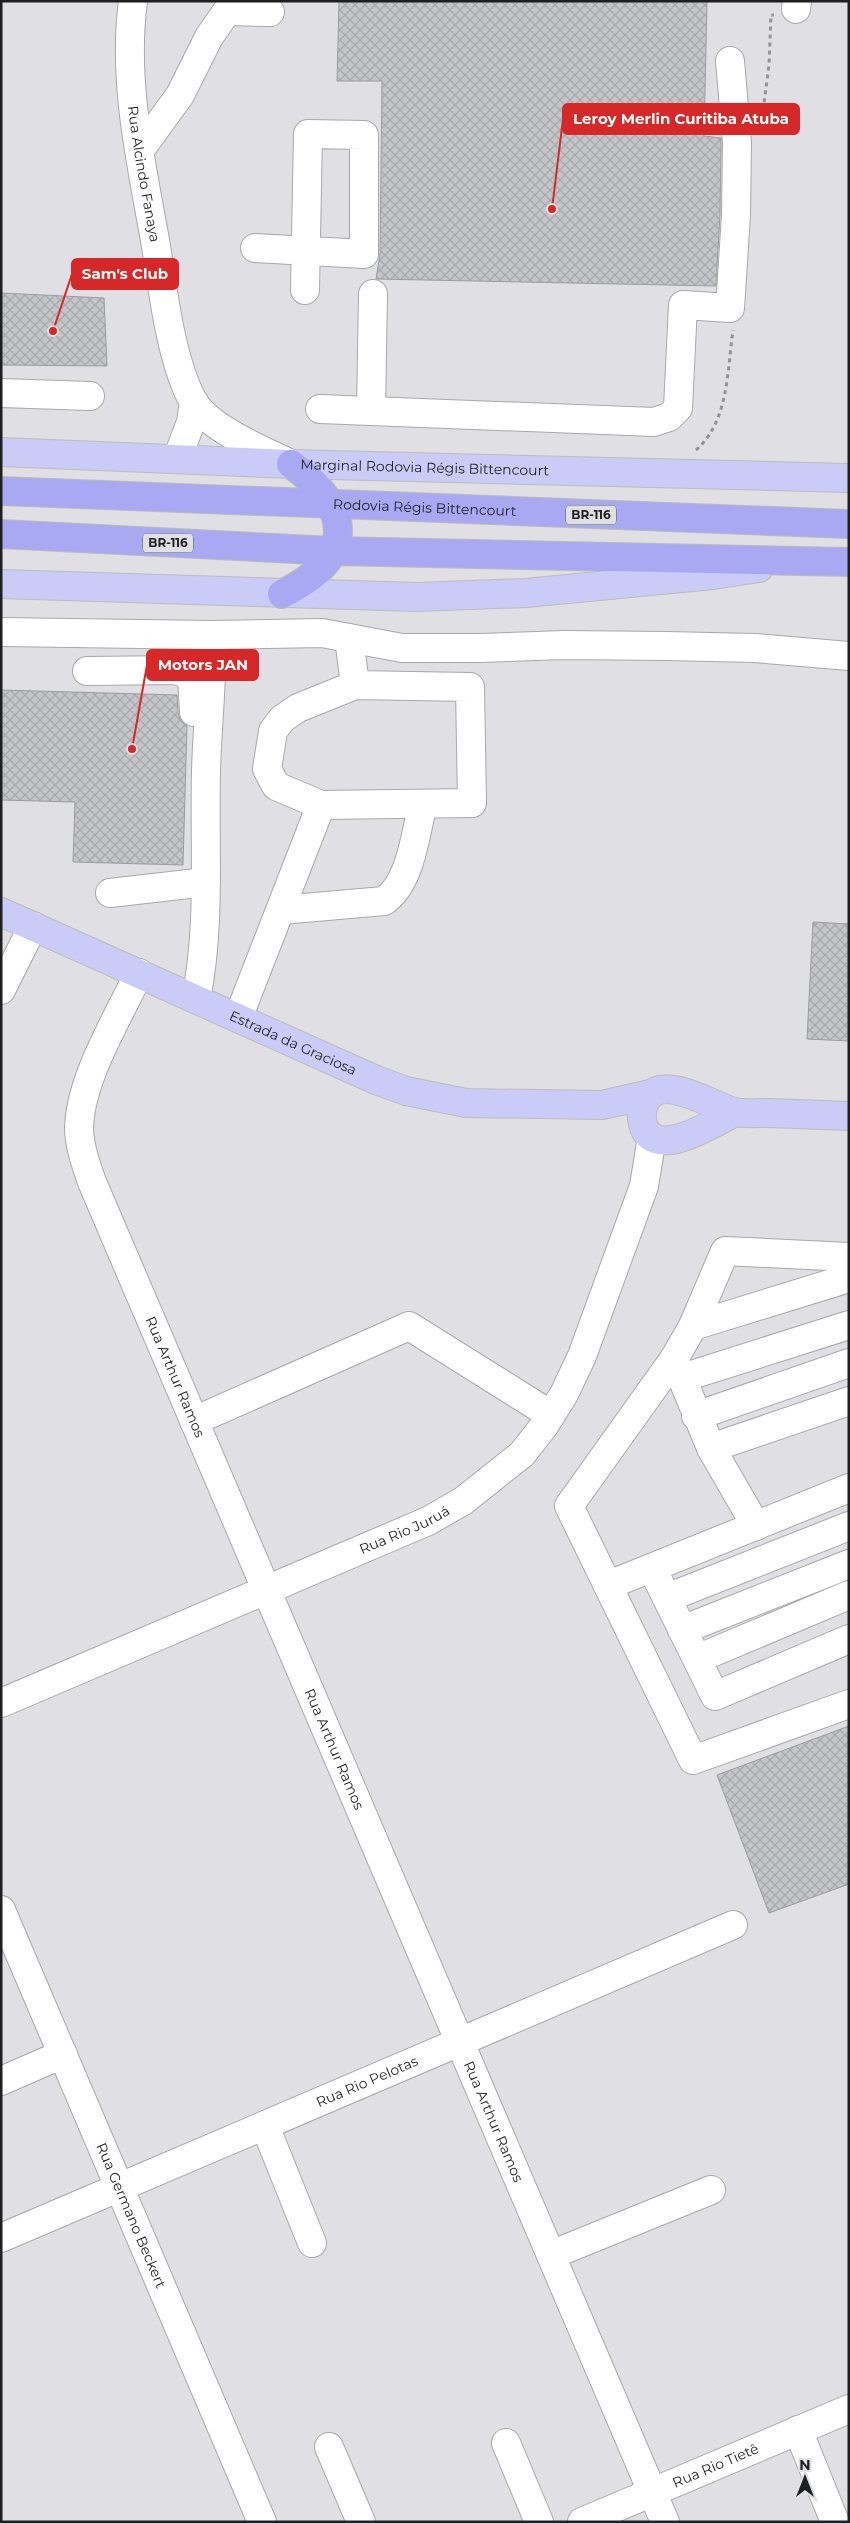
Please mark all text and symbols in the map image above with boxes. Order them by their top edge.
callout: Leroy Merlin Curitiba Atuba [563,104,799,134]
street label: Rua Alcindo Fanaya [124,105,164,244]
text: Leroy Merlin Curitiba Atuba [573,109,789,128]
callout: Sam's Club [72,259,178,289]
text: Sam's Club [82,264,168,283]
street label: Marginal Rodovia Régis Bittencourt [300,455,550,479]
street label: Rodovia Régis Bittencourt [333,495,517,520]
road number: BR-116 [566,506,616,524]
road number: BR-116 [143,534,193,552]
callout: Motors JAN [147,650,258,680]
text: Motors JAN [158,655,248,674]
street label: Estrada da Graciosa [227,1006,359,1079]
street label: Rua Arthur Ramos [141,1313,209,1440]
street label: Rua Rio Juruá [356,1501,453,1558]
street label: Rua Arthur Ramos [301,1686,368,1813]
street label: Rua Rio Pelotas [313,2052,421,2111]
street label: Rua Arthur Ramos [460,2058,528,2185]
street label: Rua Germano Beckert [92,2140,170,2291]
street label: Rua Rio Tietê [670,2439,761,2492]
north arrow [780,2453,830,2503]
text: N [799,2456,811,2474]

